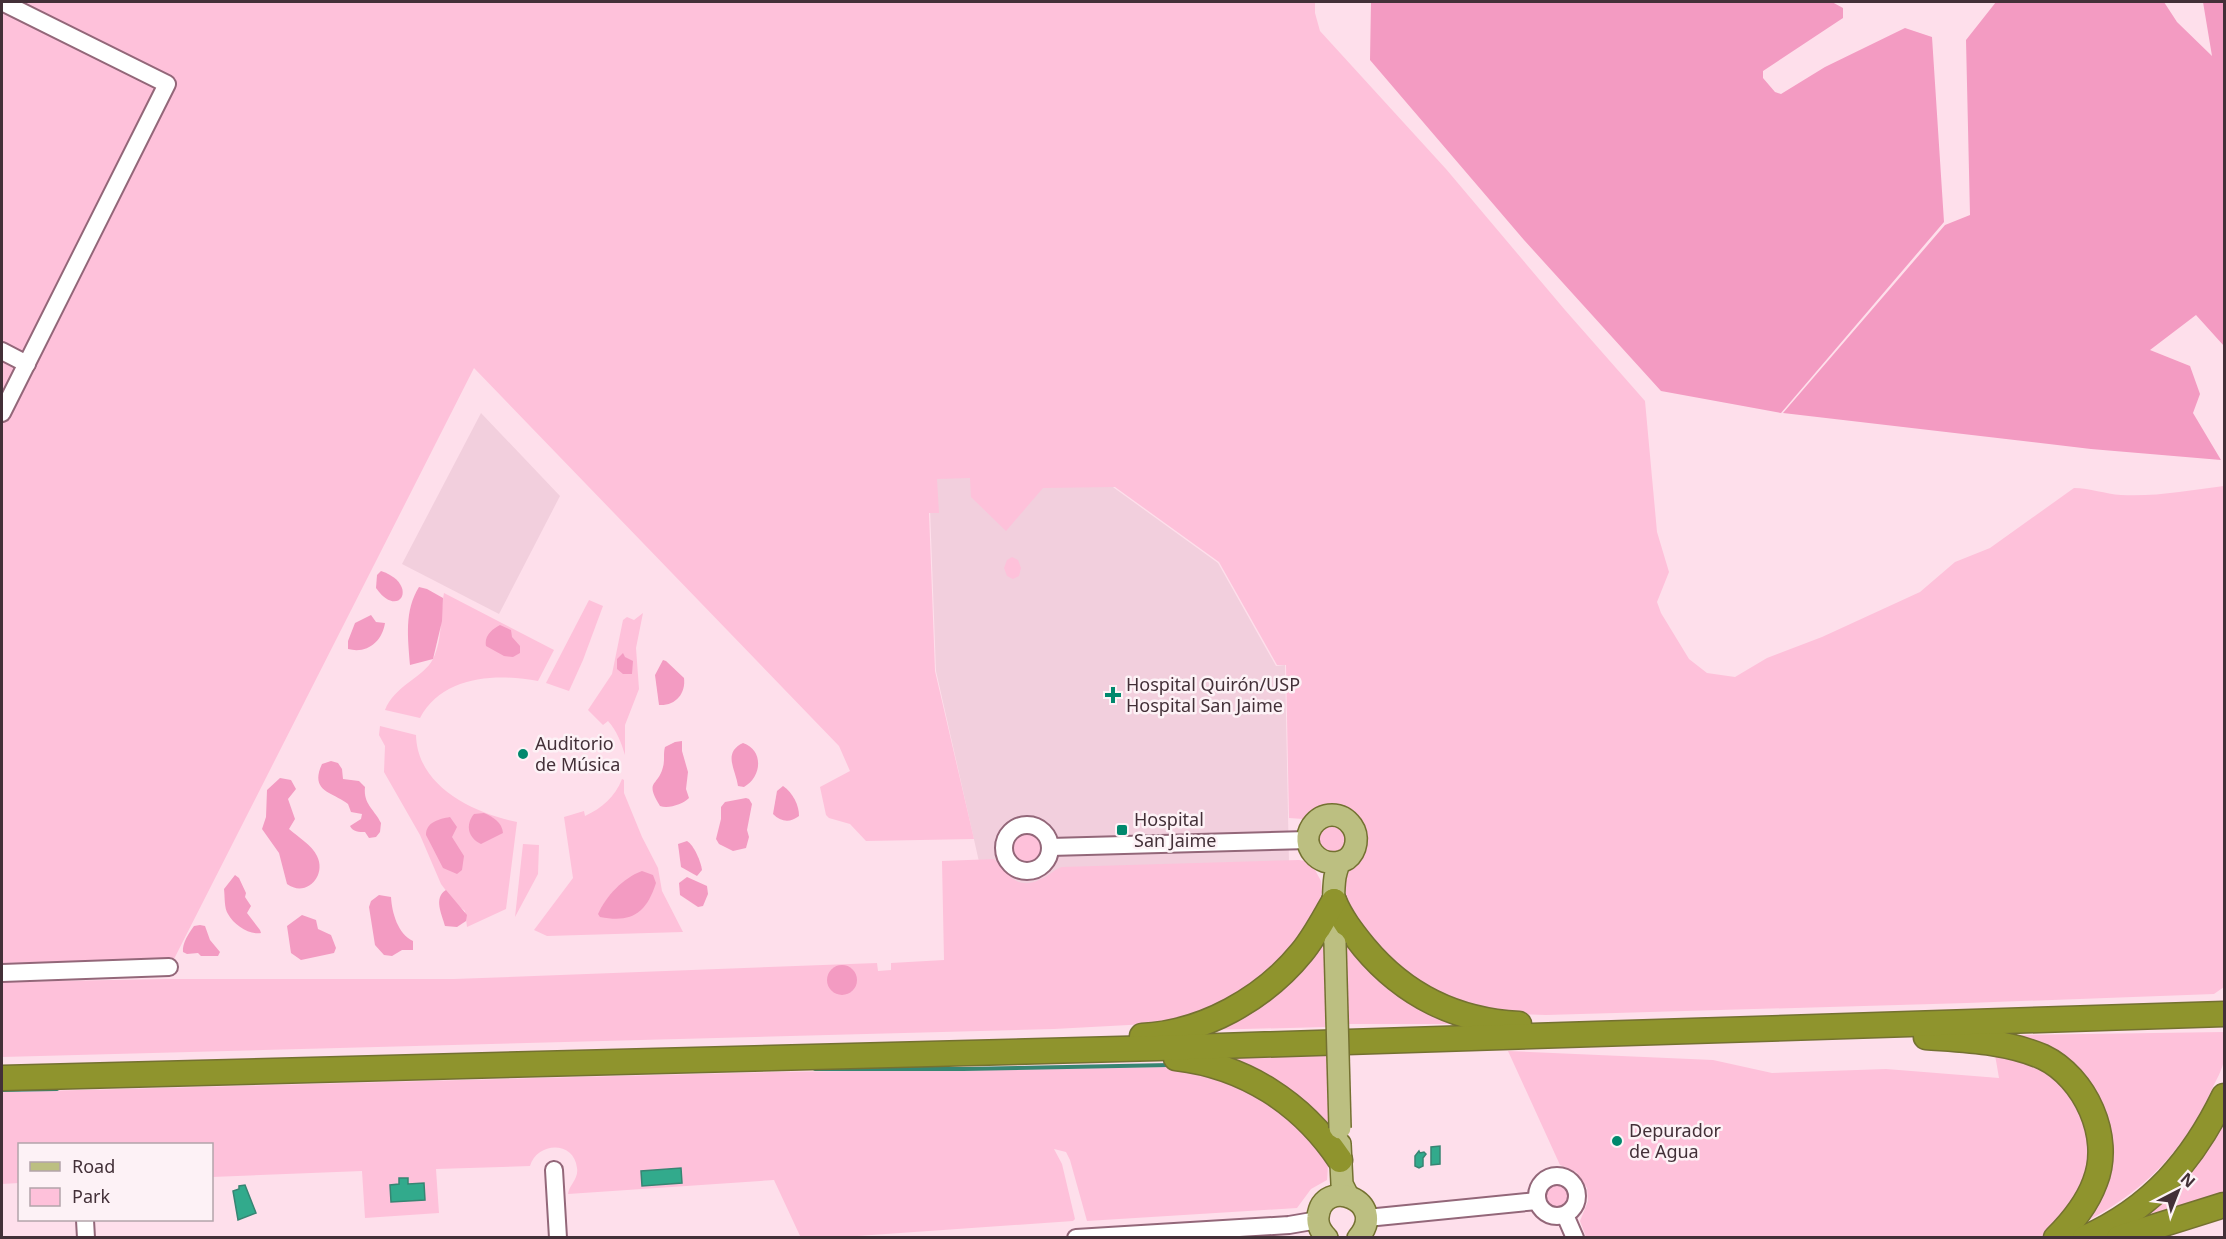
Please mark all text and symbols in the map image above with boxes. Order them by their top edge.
place label: Hospital Quirón/USP Hospital San Jaime [1126,672,1300,717]
marker: Hospital Quirón/USP Hospital San Jaime [1104,686,1122,704]
place label: Auditorio de Música [535,731,620,776]
marker: Auditorio de Música [516,747,530,761]
place label: Hospital San Jaime [1134,807,1216,852]
marker: Hospital San Jaime [1115,823,1129,837]
place label: Depurador de Agua [1629,1118,1722,1163]
marker: Depurador de Agua [1610,1134,1624,1148]
legend [18,1143,213,1221]
text: Road [72,1154,115,1178]
north arrow [2148,1161,2208,1221]
text: N [2176,1167,2200,1192]
text: Park [72,1184,110,1208]

